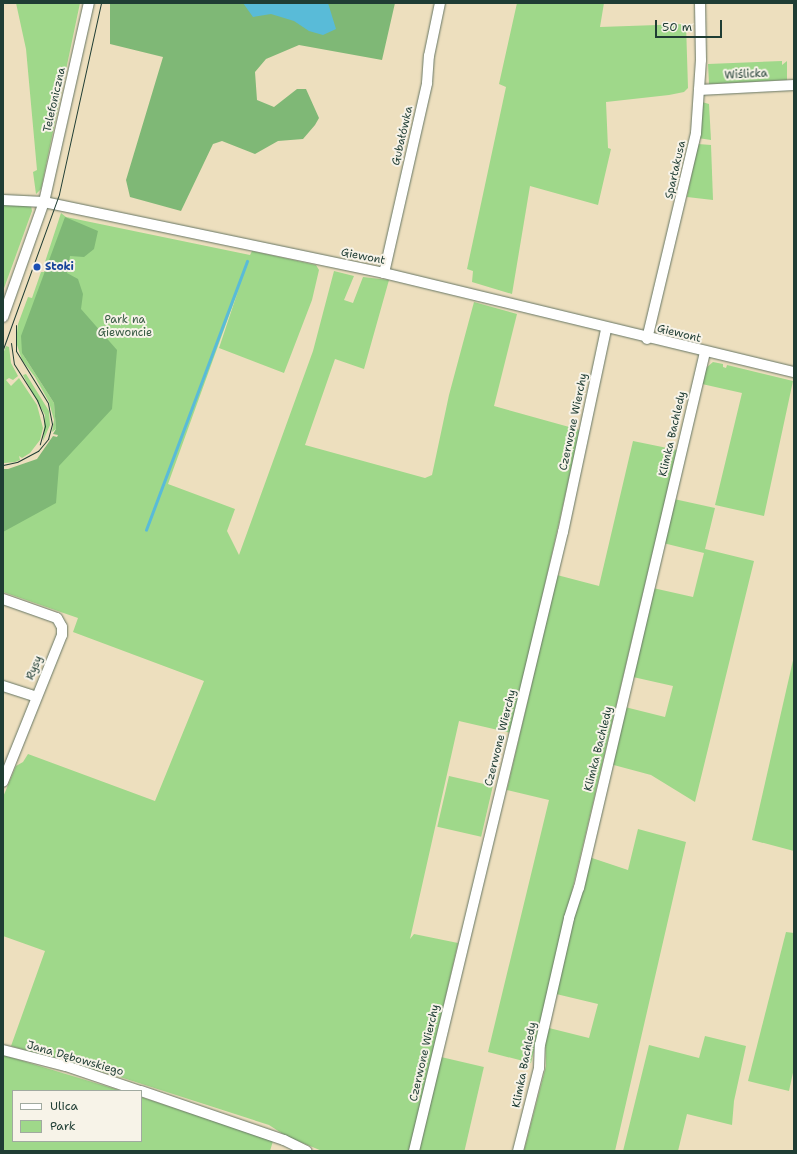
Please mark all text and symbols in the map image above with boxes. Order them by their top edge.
scale bar [657,12,724,38]
text: 50 m [662,19,692,35]
street label: Telefoniczna [41,66,69,134]
street label: Wiślicka [724,67,768,83]
street label: Gubałówka [390,105,416,167]
street label: Spartakusa [663,140,689,200]
street label: Giewont [340,246,386,268]
place label: Stoki [45,260,74,274]
marker: Stoki [32,262,42,272]
park label: Park na Giewoncie [98,314,152,340]
street label: Giewont [656,322,702,346]
street label: Czerwone Wierchy [557,372,591,472]
street label: Klimka Bachledy [657,390,689,478]
street label: Rysy [24,654,46,682]
street label: Czerwone Wierchy [483,688,519,788]
street label: Klimka Bachledy [582,705,616,793]
street label: Czerwone Wierchy [407,1003,443,1103]
street label: Klimka Bachledy [510,1021,540,1109]
street label: Jana Dębowskiego [25,1039,125,1079]
legend [12,1090,142,1142]
text: Ulica [50,1098,78,1114]
text: Park [50,1118,76,1134]

